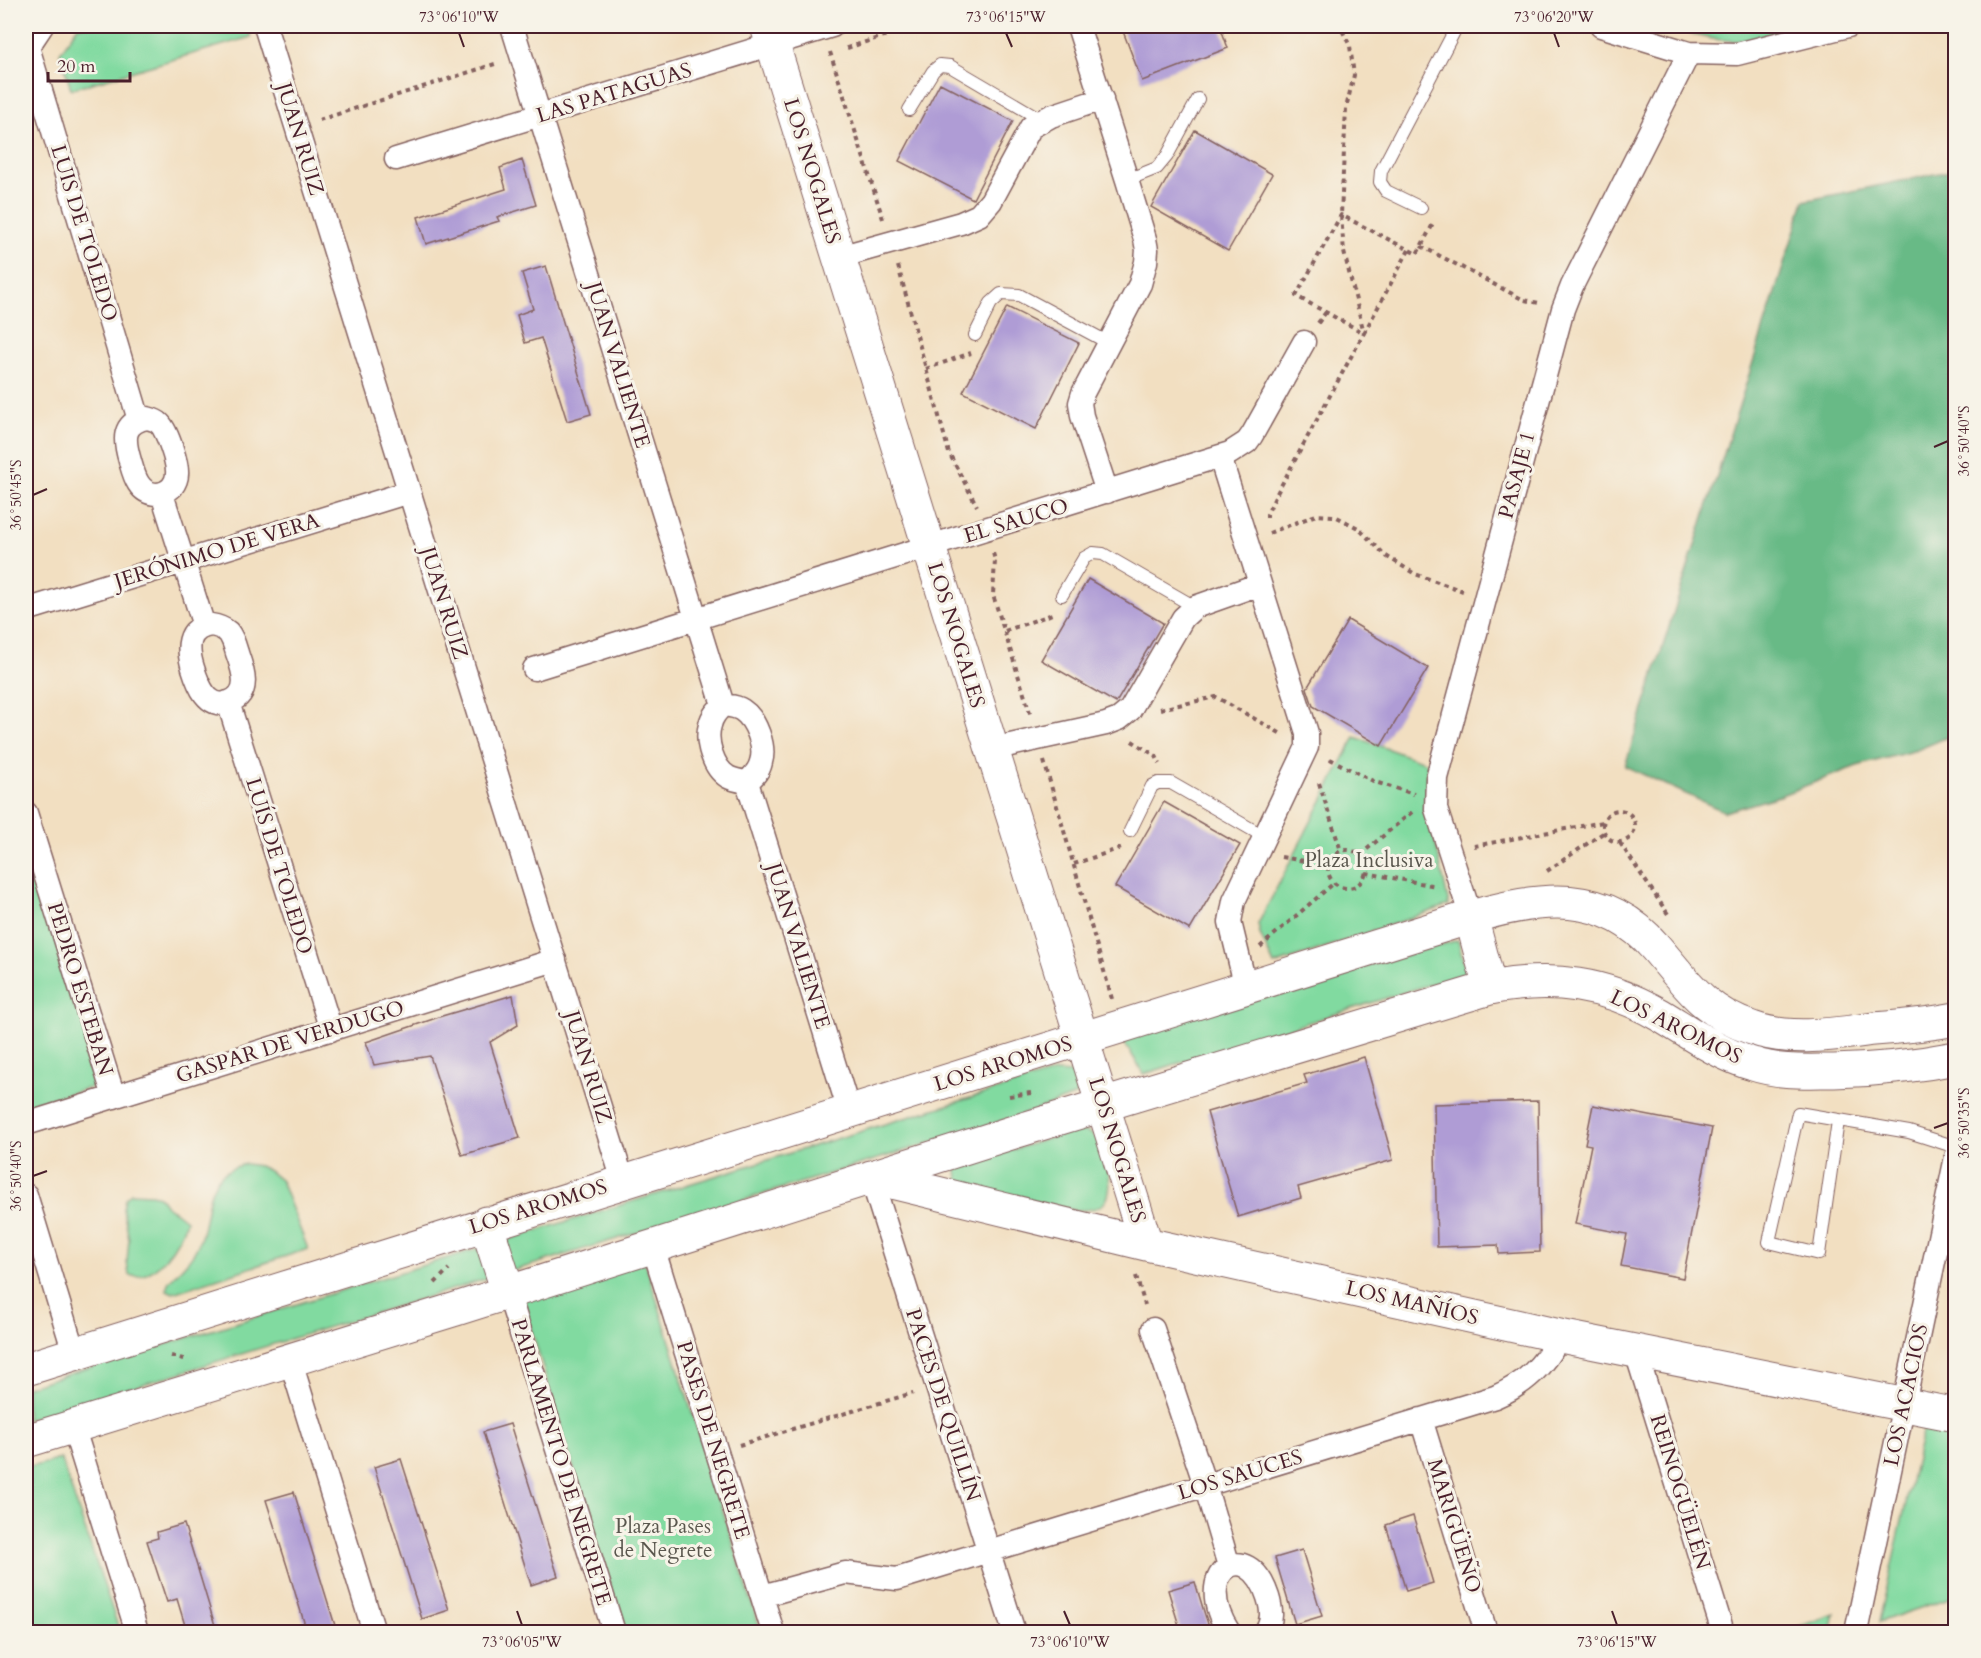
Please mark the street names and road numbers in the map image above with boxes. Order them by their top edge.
street label: LAS PATAGUAS [533,56,695,130]
street label: JUAN RUIZ [268,76,331,199]
street label: LOS NOGALES [776,95,848,247]
street label: LUIS DE TOLEDO [43,141,125,325]
street label: JUAN VALIENTE [578,276,657,452]
street label: PASAJE 1 [1491,428,1543,522]
street label: EL SAUCO [960,491,1072,551]
street label: JERÓNIMO DE VERA [108,505,323,597]
street label: JUAN RUIZ [412,540,475,663]
street label: LOS NOGALES [920,559,992,711]
street label: LUÍS DE TOLEDO [238,774,320,958]
street label: JUAN VALIENTE [758,857,837,1033]
street label: PEDRO ESTEBAN [40,899,120,1079]
street label: LOS AROMOS [1605,983,1747,1071]
street label: GASPAR DE VERDUGO [172,993,408,1091]
street label: JUAN RUIZ [556,1004,619,1127]
street label: LOS AROMOS [930,1029,1076,1099]
street label: LOS NOGALES [1081,1074,1153,1226]
street label: LOS AROMOS [465,1172,611,1242]
street label: LOS MAÑÍOS [1343,1273,1482,1332]
street label: PACES DE QUILLÍN [898,1305,988,1505]
street label: PARLAMENTO DE NEGRETE [504,1315,619,1609]
street label: LOS ACACIOS [1877,1321,1935,1469]
street label: PASES DE NEGRETE [669,1337,757,1543]
street label: REINOGÜELÉN [1643,1411,1717,1573]
street label: LOS SAUCES [1174,1442,1306,1508]
street label: MARIGÜEÑO [1420,1455,1489,1597]

